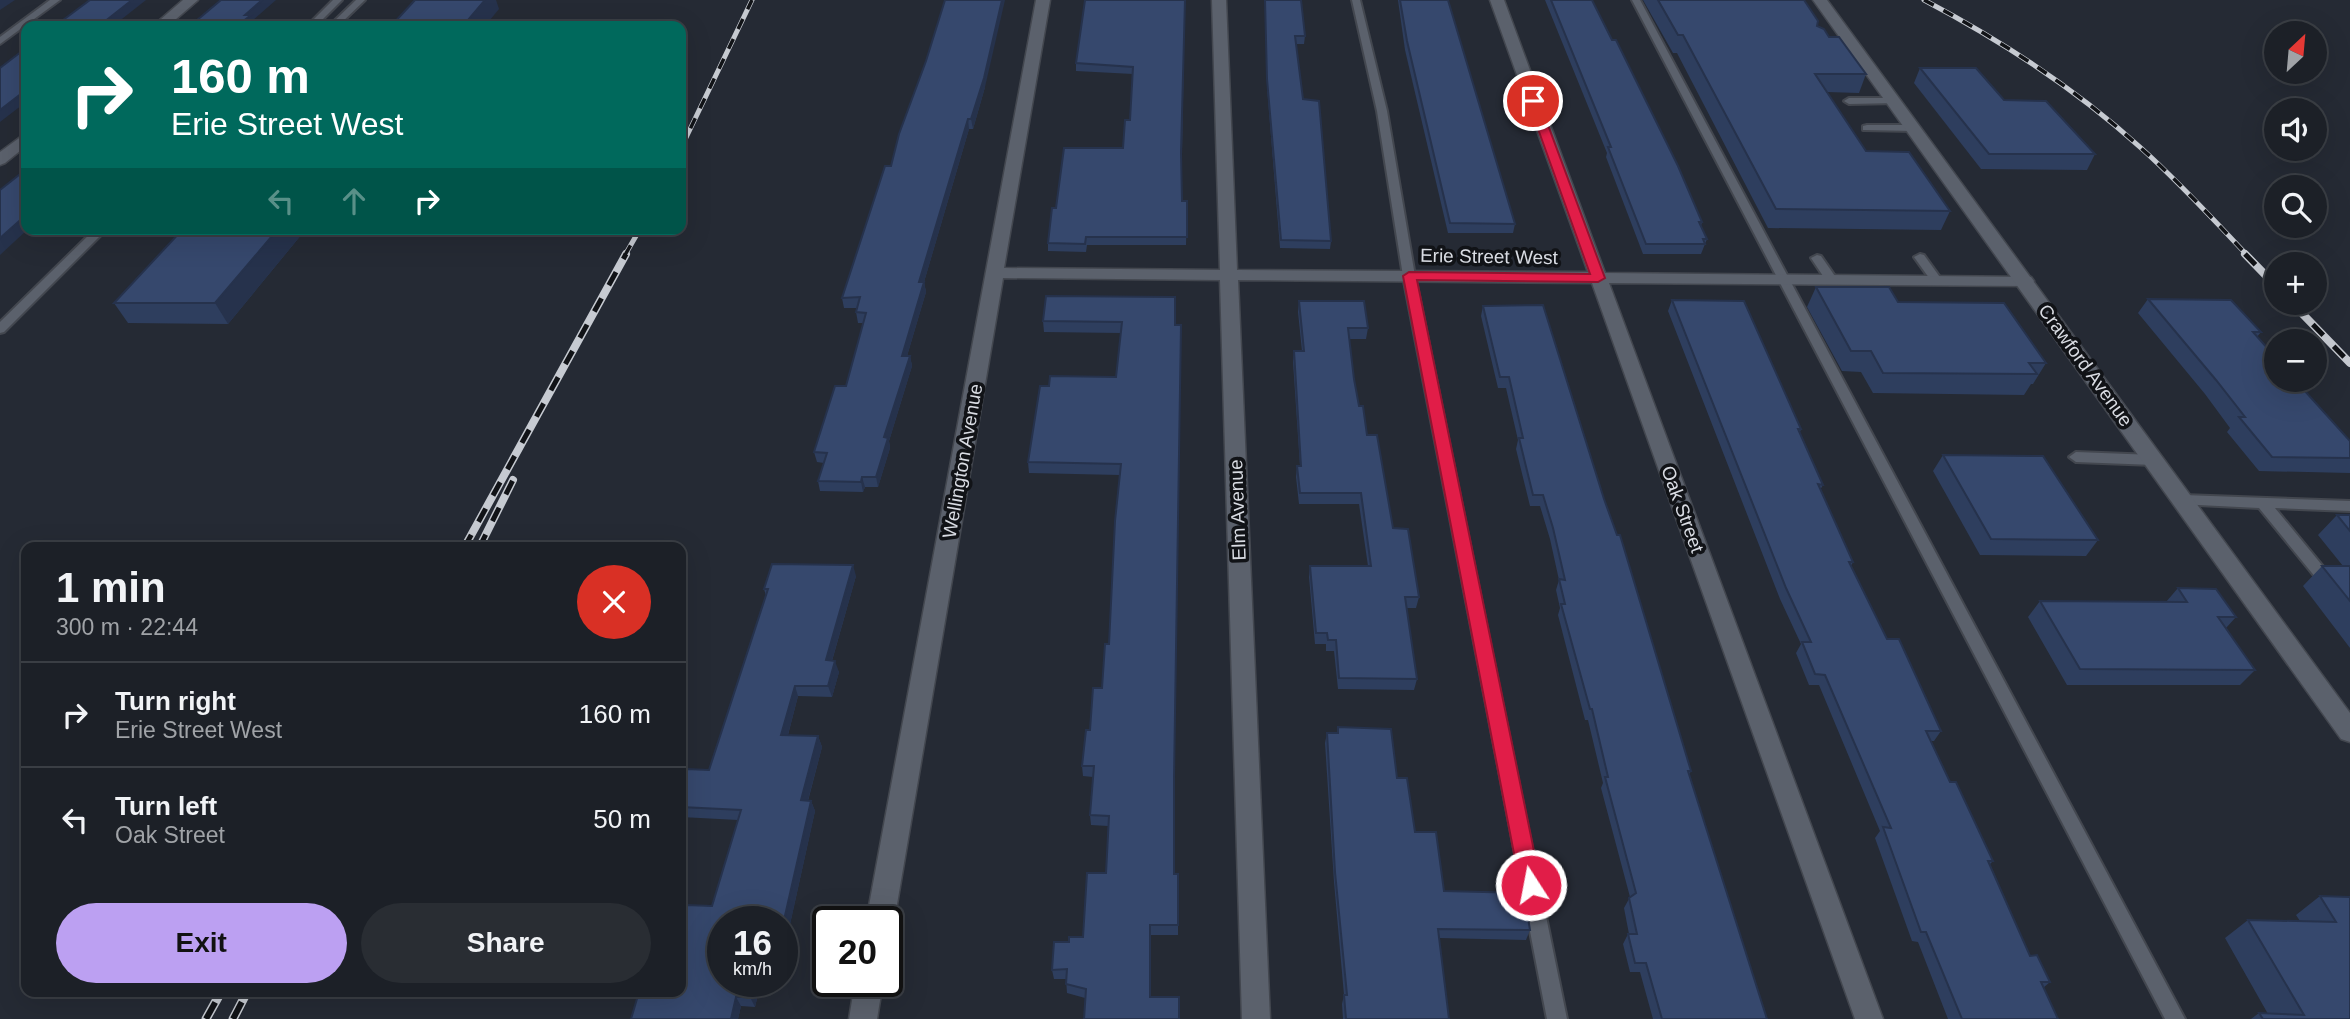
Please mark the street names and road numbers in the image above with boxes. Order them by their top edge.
street label: Erie Street West [1420,245,1559,268]
street label: Crawford Avenue [2034,300,2137,430]
street label: Wellington Avenue [939,382,986,540]
street label: Elm Avenue [1225,459,1250,561]
street label: Oak Street [1657,463,1708,556]

